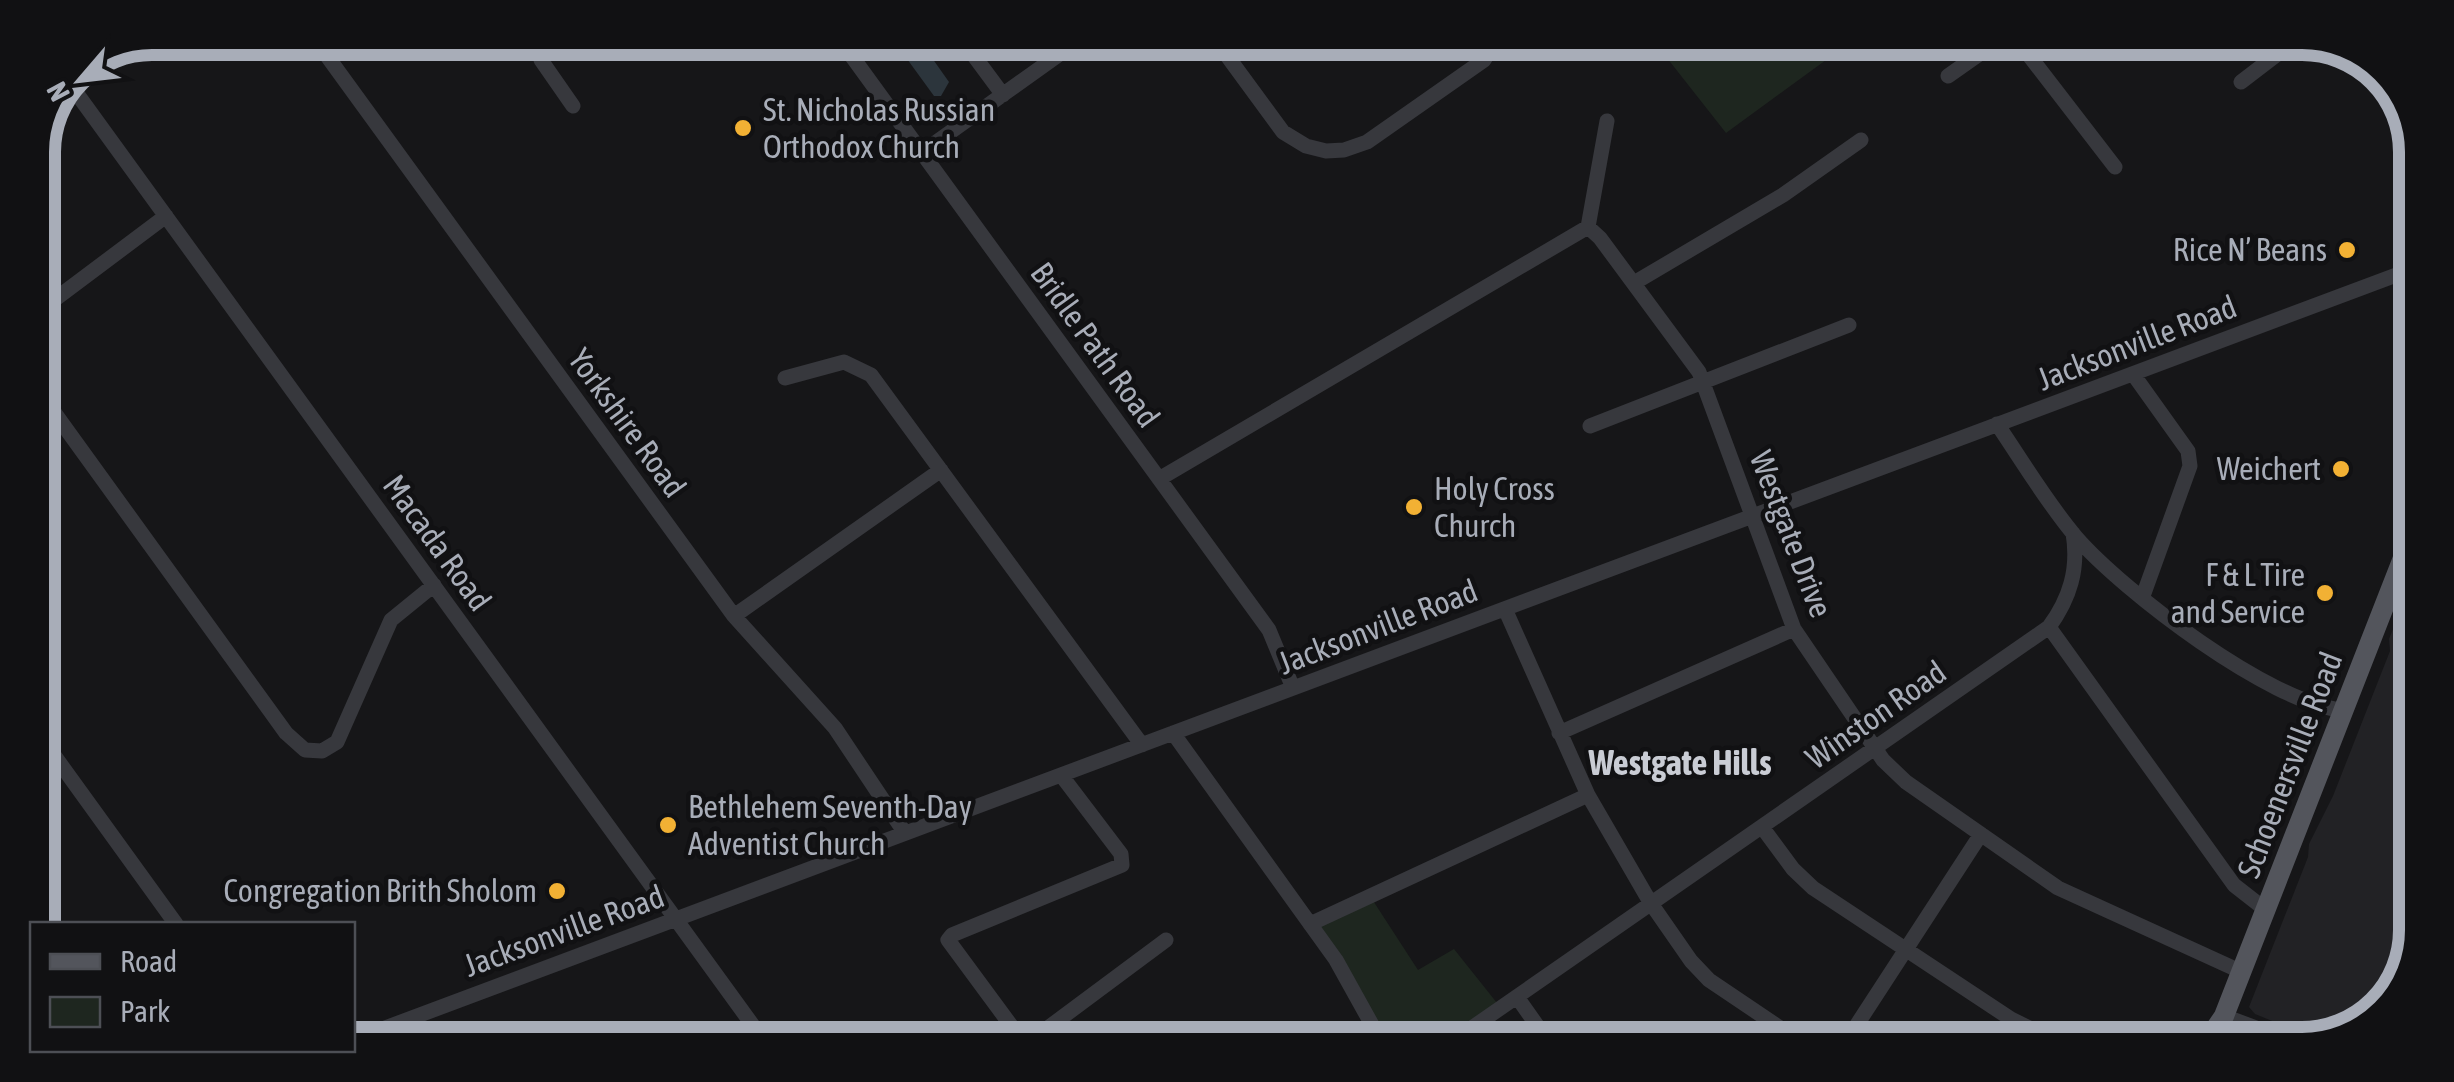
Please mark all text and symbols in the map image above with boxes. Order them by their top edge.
north arrow [30,30,130,130]
text: N [40,77,76,107]
place label: St. Nicholas Russian Orthodox Church [763,91,995,165]
marker: St. Nicholas Russian Orthodox Church [732,117,754,139]
place label: Rice N’ Beans [2173,231,2327,268]
marker: Rice N’ Beans [2336,239,2358,261]
street label: Bridle Path Road [1023,255,1167,434]
street label: Jacksonville Road [2032,288,2242,397]
street label: Yorkshire Road [561,341,694,504]
street label: Westgate Drive [1743,445,1840,622]
place label: Weichert [2217,450,2321,487]
marker: Weichert [2330,458,2352,480]
street label: Macada Road [376,468,499,618]
place label: Holy Cross Church [1434,470,1555,544]
marker: Holy Cross Church [1403,496,1425,518]
place label: F & L Tire and Service [2171,556,2305,630]
street label: Jacksonville Road [1273,572,1483,681]
marker: F & L Tire and Service [2314,582,2336,604]
street label: Schoenersville Road [2230,647,2350,883]
street label: Winston Road [1799,653,1953,776]
district label: Westgate Hills [1588,742,1771,782]
place label: Bethlehem Seventh-Day Adventist Church [688,788,972,862]
marker: Bethlehem Seventh-Day Adventist Church [657,814,679,836]
place label: Congregation Brith Sholom [223,872,537,909]
street label: Jacksonville Road [459,877,669,984]
marker: Congregation Brith Sholom [546,880,568,902]
legend [30,922,355,1052]
text: Road [120,944,177,978]
text: Park [120,994,170,1028]

